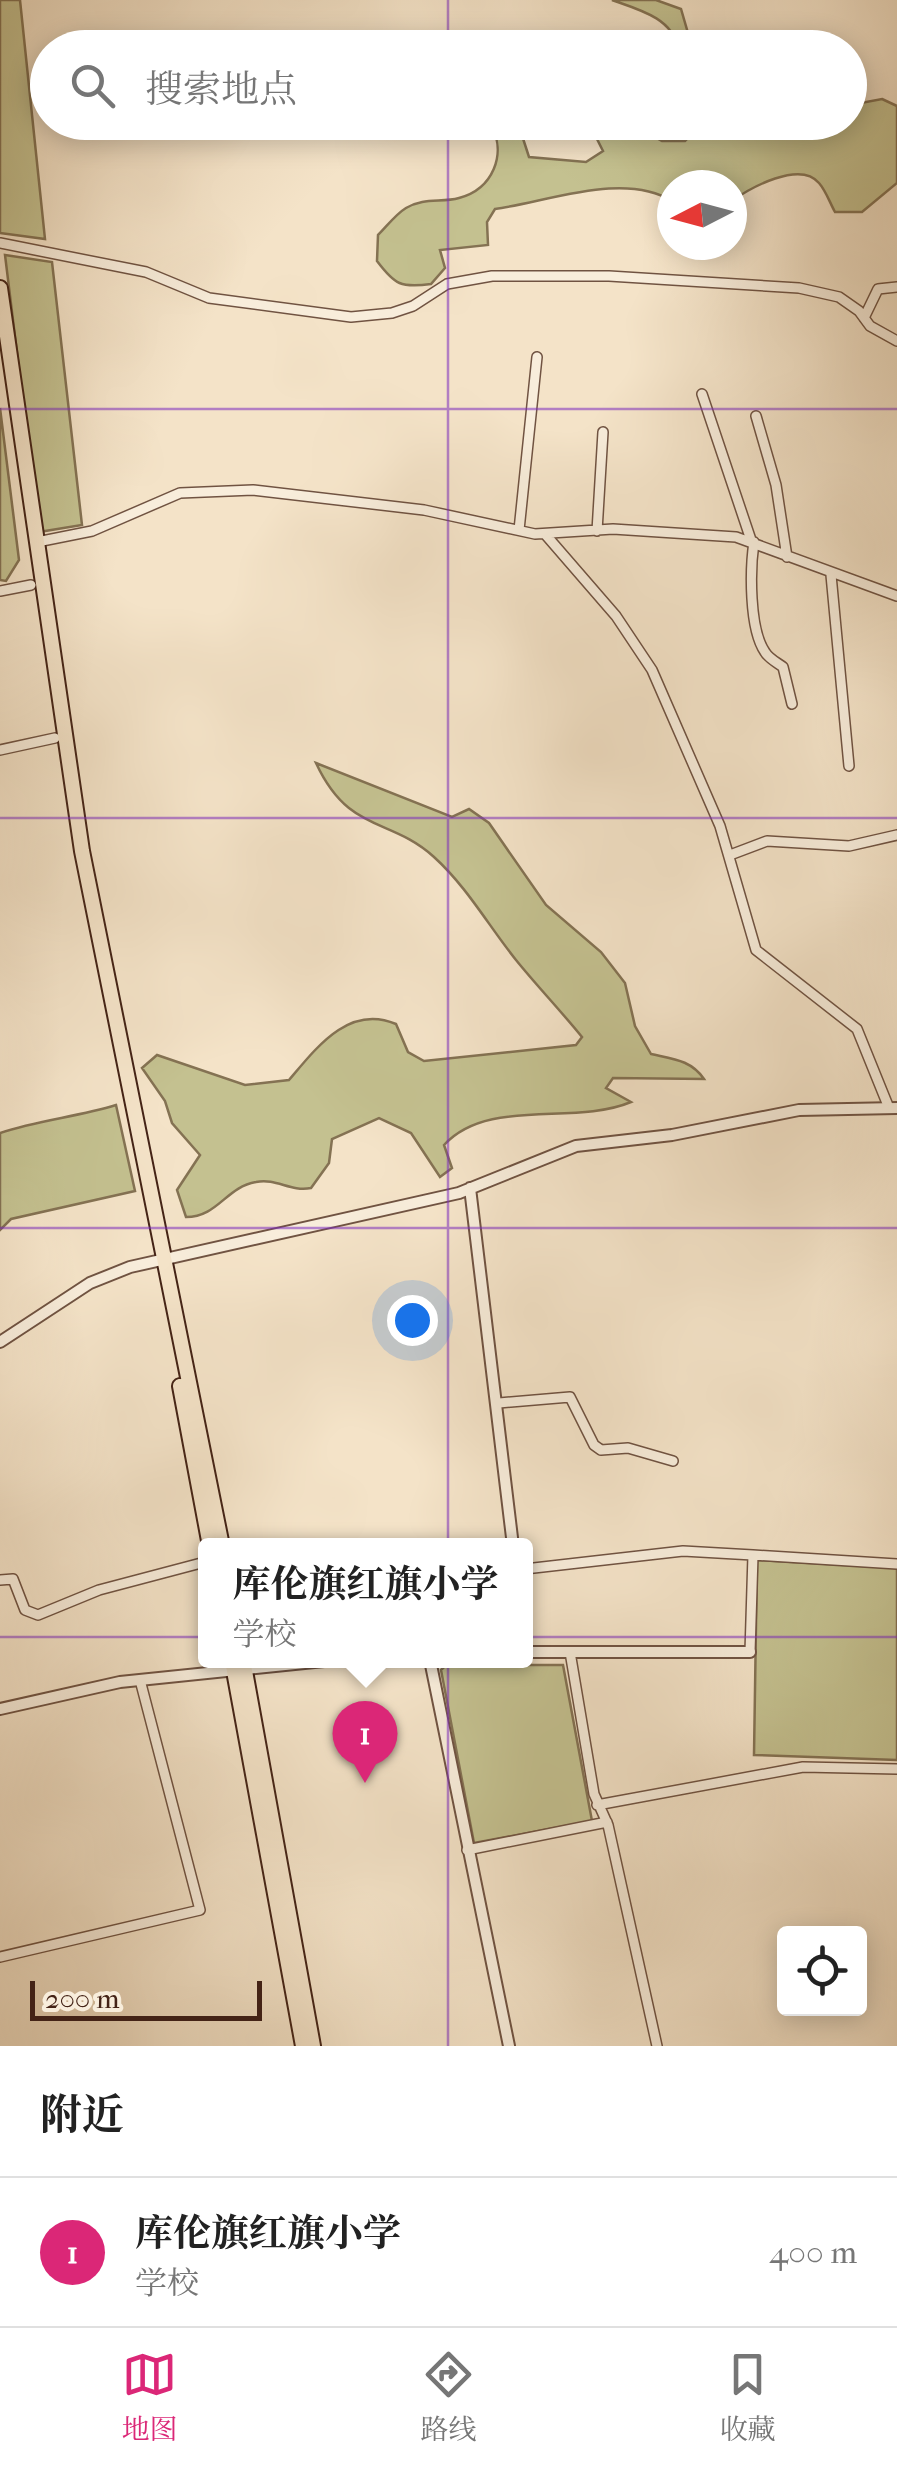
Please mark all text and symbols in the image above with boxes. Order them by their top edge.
search box [30,30,867,140]
icon: search [65,58,120,113]
text: 搜索地点 [145,67,297,112]
north arrow [657,170,747,260]
your location [387,1295,438,1346]
popup [198,1538,533,1668]
text: 库伦旗红旗小学 [232,1562,499,1607]
text: 学校 [232,1616,297,1653]
pin: 1 [332,1700,398,1783]
map controls [777,1926,867,2016]
button: locate [777,1926,867,2016]
scale bar [30,1976,262,2020]
text: 200 m [45,1982,120,2015]
text: 附近 [40,2091,124,2140]
text: 库伦旗红旗小学 [135,2211,401,2256]
text: 1 [67,2234,78,2271]
text: 400 m [769,2234,857,2271]
text: 学校 [135,2265,199,2302]
tab: 地图 [121,2347,178,2447]
tab: 路线 [420,2347,477,2447]
tab: 收藏 [719,2347,776,2447]

